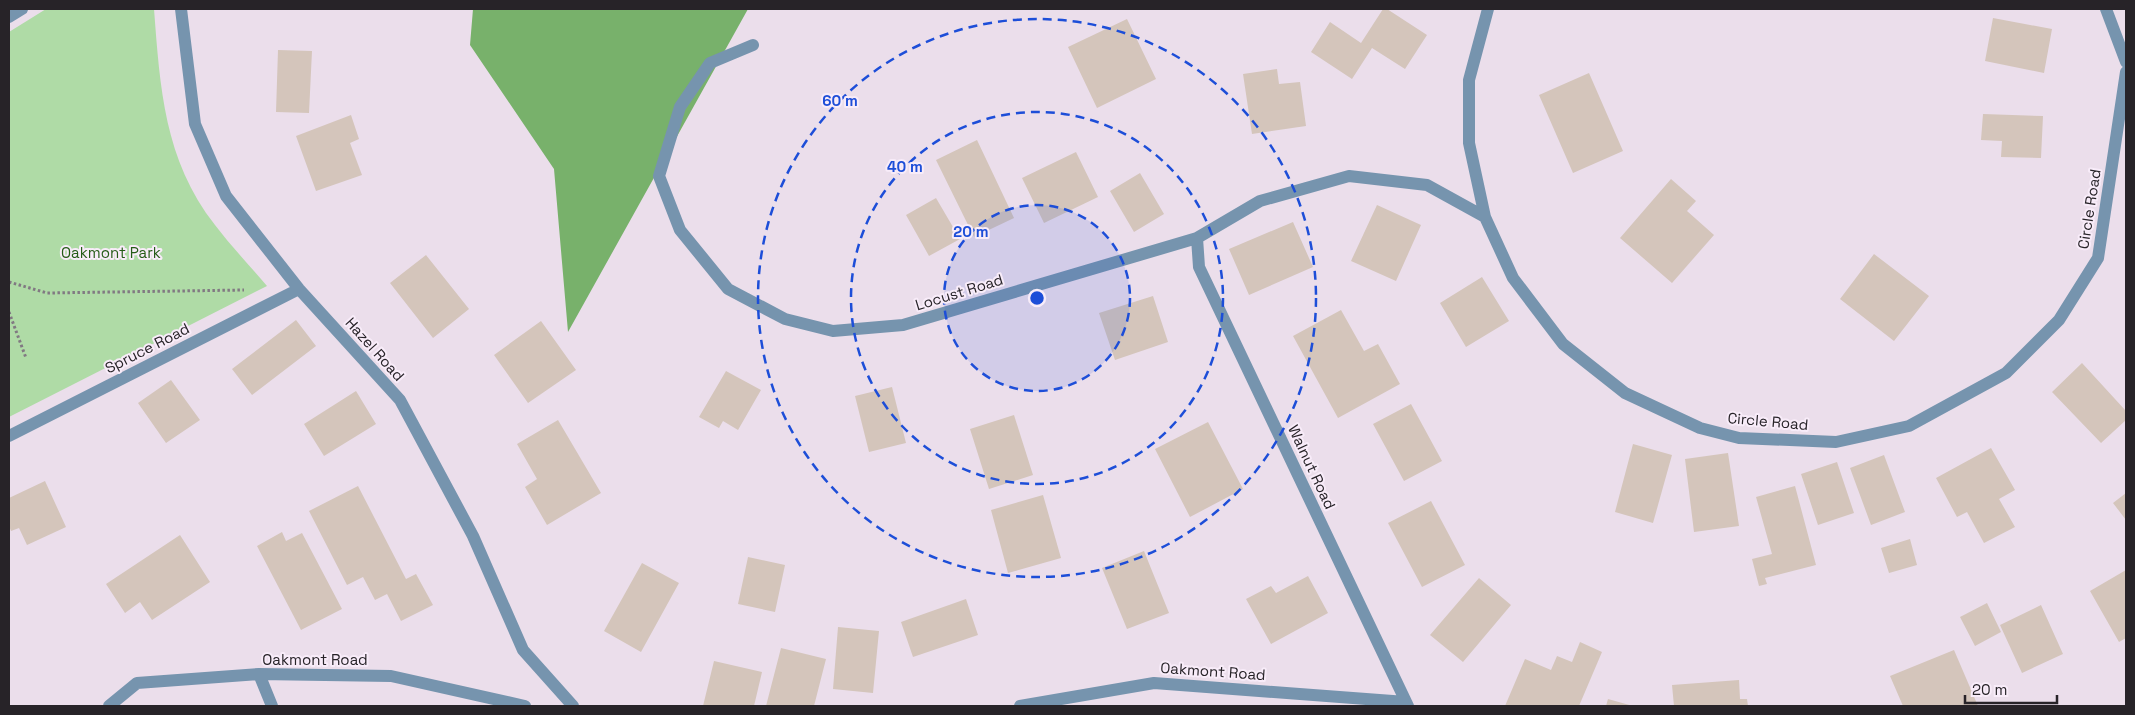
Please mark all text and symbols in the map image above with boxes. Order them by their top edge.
text: 60 m [822,91,858,110]
text: 40 m [887,157,923,176]
street label: Circle Road [2073,168,2105,250]
text: 20 m [953,222,989,241]
park label: Oakmont Park [61,243,161,262]
street label: Locust Road [913,270,1005,314]
centre of rings [1028,289,1046,307]
street label: Hazel Road [341,313,409,385]
street label: Spruce Road [102,319,192,377]
street label: Circle Road [1727,408,1809,434]
street label: Walnut Road [1284,422,1340,512]
street label: Oakmont Road [262,650,368,669]
street label: Oakmont Road [1160,658,1266,684]
scale bar [1965,672,2058,704]
text: 20 m [1972,680,2007,699]

